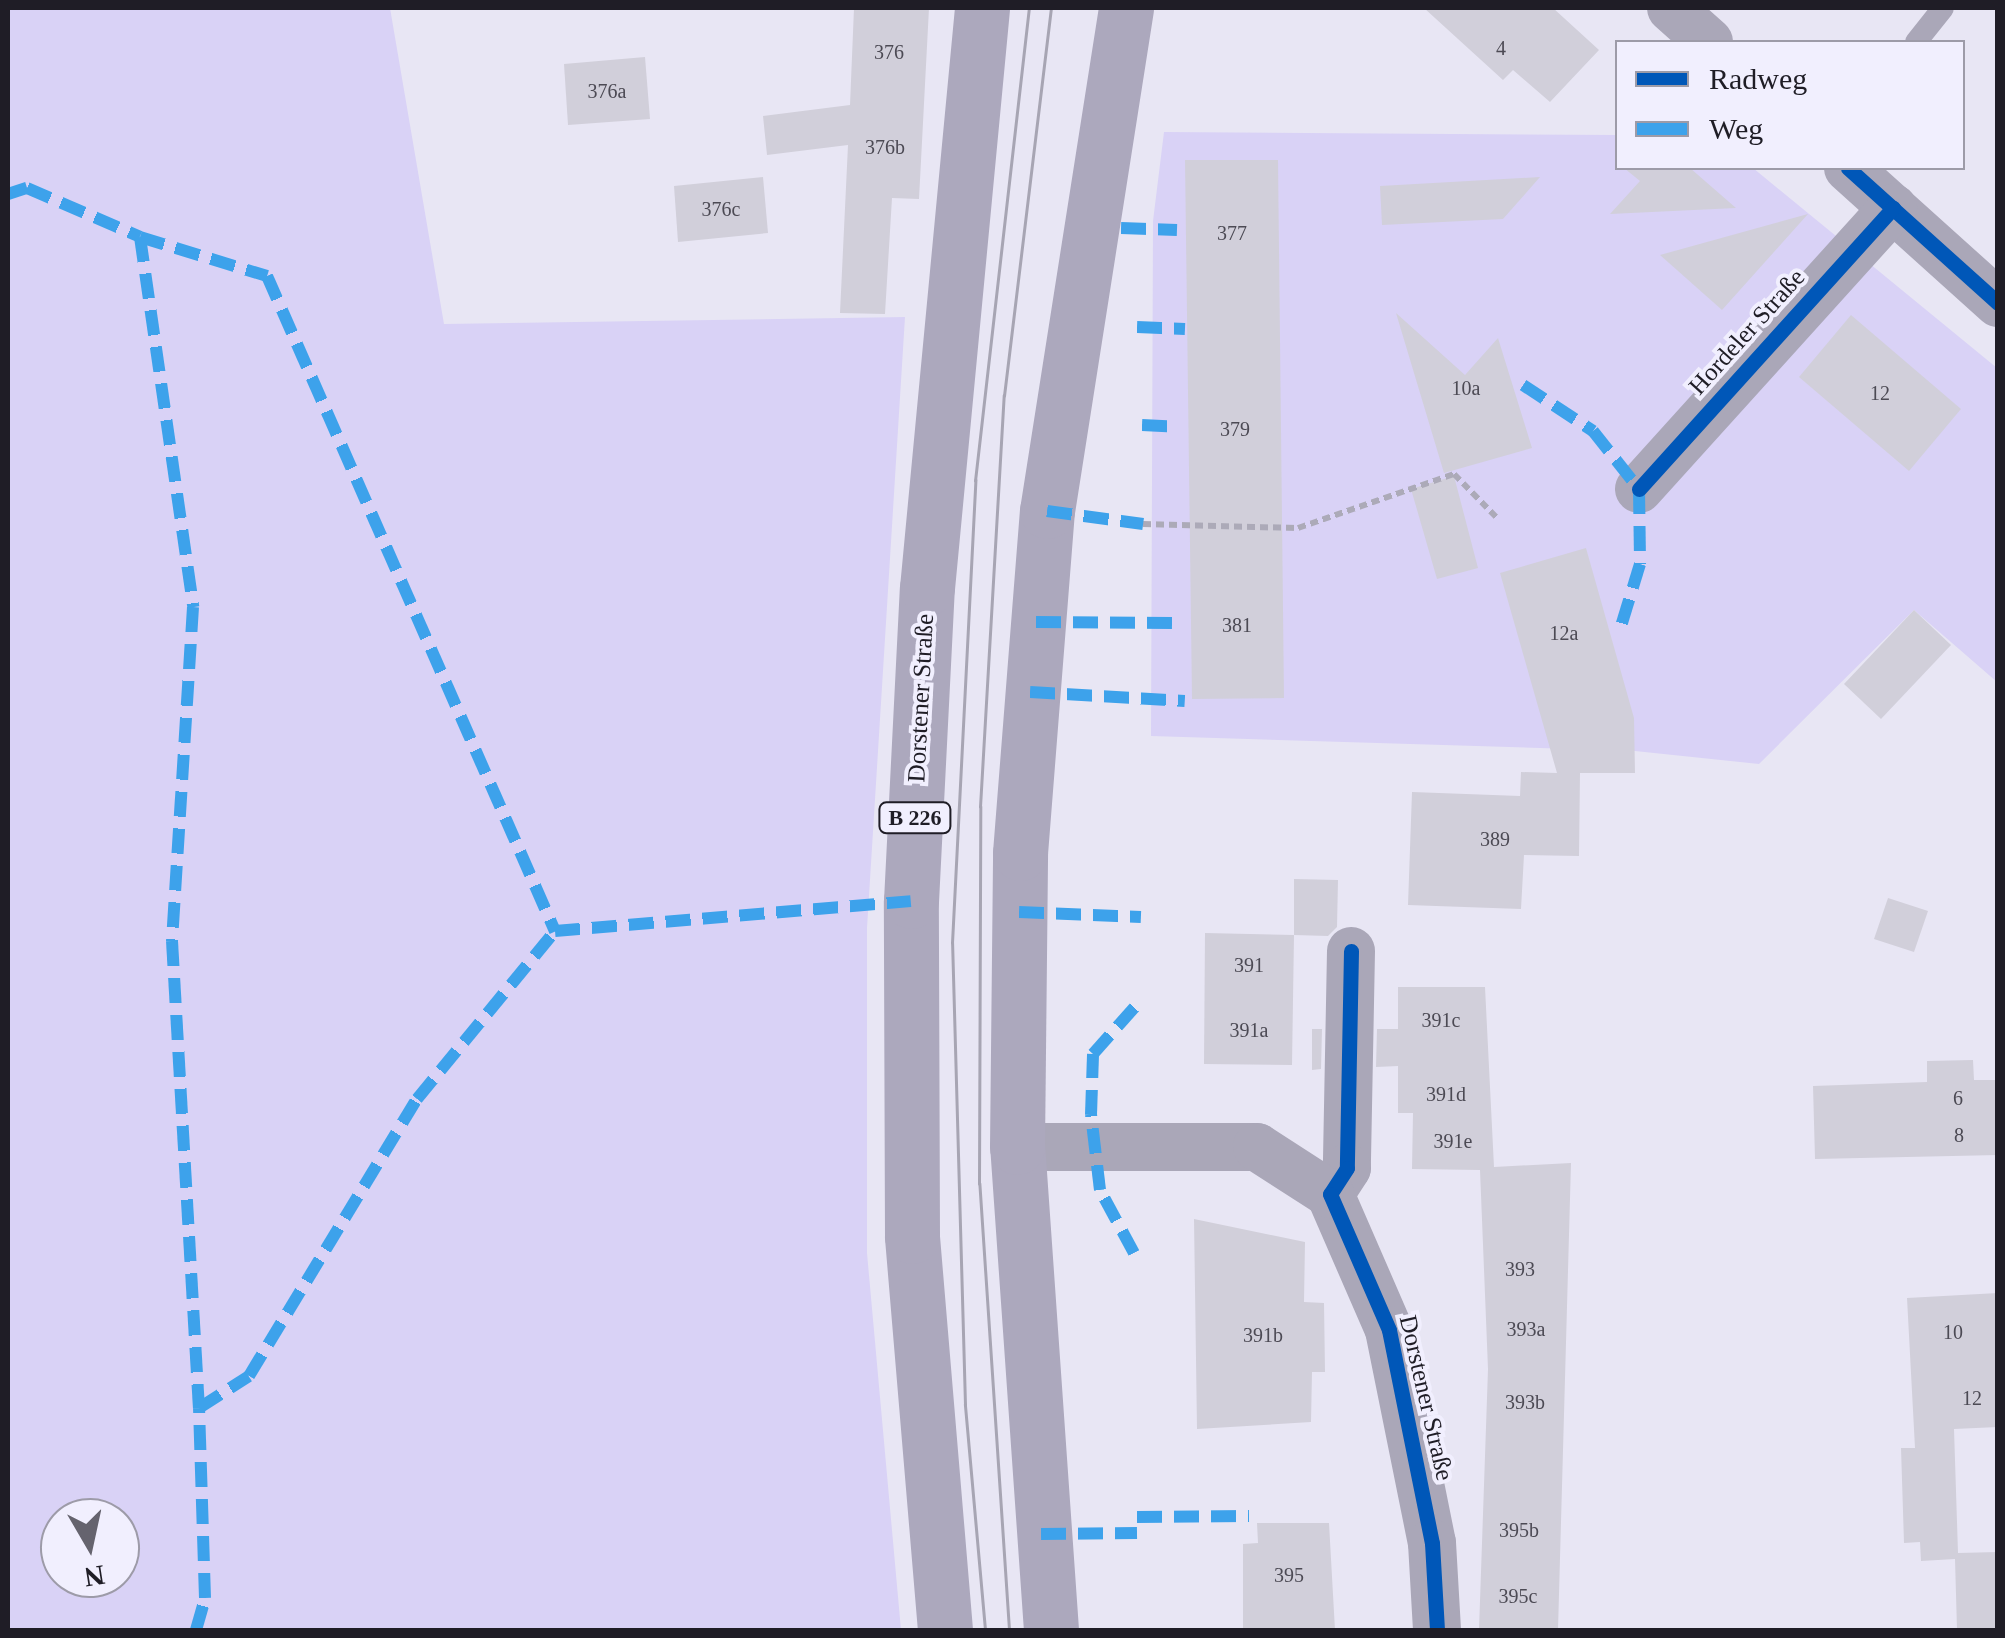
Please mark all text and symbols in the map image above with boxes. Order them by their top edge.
house number: 4 [1496,36,1506,60]
house number: 376 [874,40,904,64]
legend [1615,40,1965,170]
text: Radweg [1709,62,1807,95]
house number: 376a [588,79,626,103]
text: Weg [1709,112,1763,145]
house number: 376b [865,135,905,159]
house number: 376c [702,197,740,221]
house number: 377 [1217,221,1247,245]
street label: Hordeler Straße [1683,263,1811,401]
house number: 10a [1452,376,1480,400]
house number: 12 [1870,381,1890,405]
house number: 379 [1220,417,1250,441]
street label: Dorstener Straße [902,613,940,783]
house number: 381 [1222,613,1252,637]
house number: 12a [1550,621,1578,645]
road number: B 226 [878,801,952,835]
house number: 389 [1480,827,1510,851]
house number: 391 [1234,953,1264,977]
house number: 391c [1422,1008,1460,1032]
house number: 391a [1230,1018,1268,1042]
house number: 391d [1426,1082,1466,1106]
house number: 6 [1953,1086,1963,1110]
house number: 8 [1954,1123,1964,1147]
house number: 391e [1434,1129,1472,1153]
house number: 393 [1505,1257,1535,1281]
street label: Dorstener Straße [1392,1312,1460,1484]
house number: 393a [1507,1317,1545,1341]
house number: 10 [1943,1320,1963,1344]
house number: 391b [1243,1323,1283,1347]
house number: 12 [1962,1386,1982,1410]
house number: 393b [1505,1390,1545,1414]
north arrow [40,1498,140,1598]
house number: 395b [1499,1518,1539,1542]
text: N [82,1559,107,1593]
house number: 395 [1274,1563,1304,1587]
house number: 395c [1499,1584,1537,1608]

